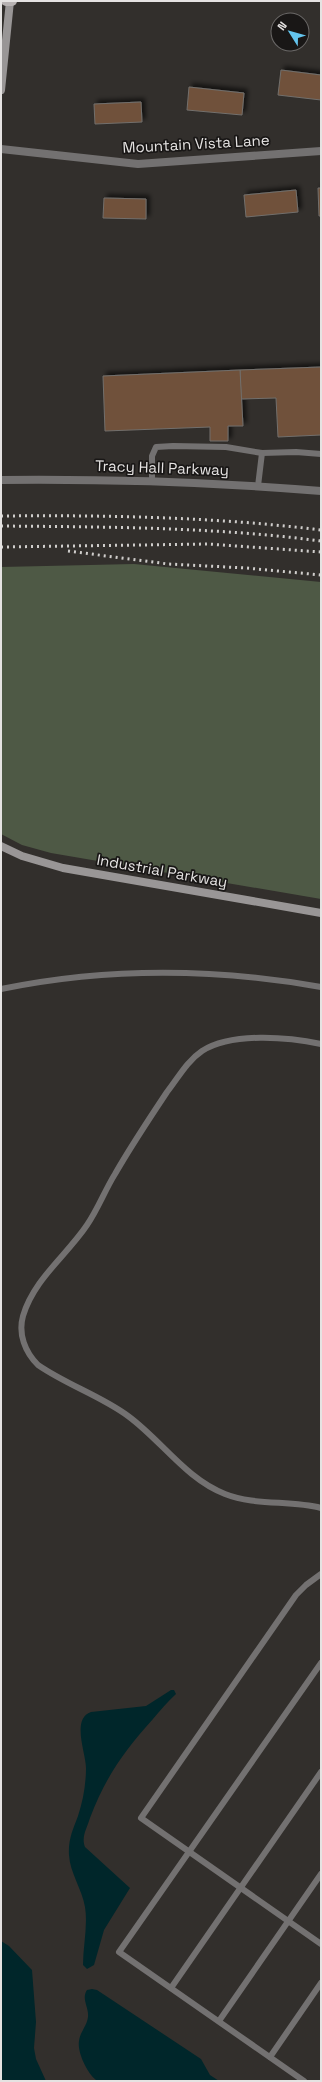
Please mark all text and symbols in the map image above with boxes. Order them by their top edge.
north arrow [270,12,310,52]
text: N [274,19,290,33]
street label: Mountain Vista Lane [122,130,270,157]
street label: Tracy Hall Parkway [95,456,229,479]
street label: Industrial Parkway [95,850,229,891]

